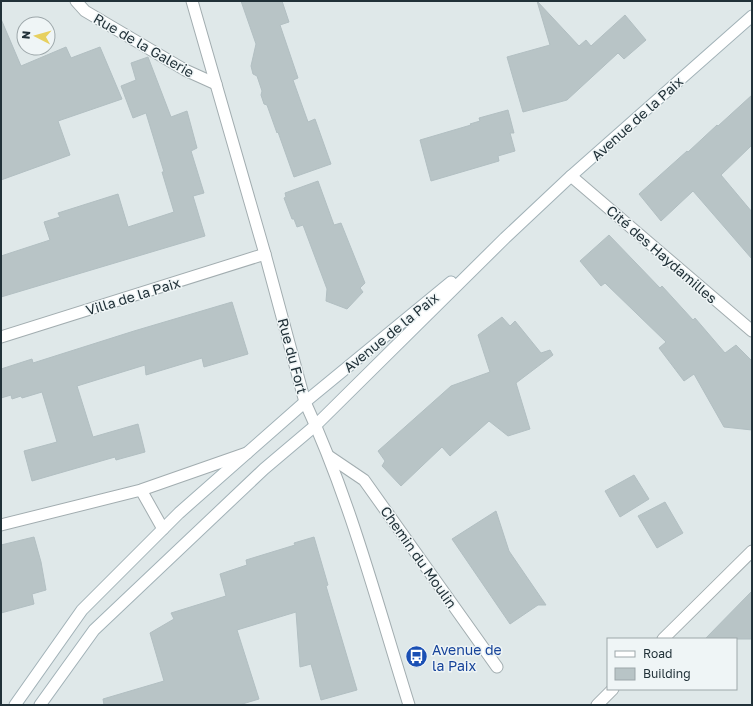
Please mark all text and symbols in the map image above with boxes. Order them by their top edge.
street label: Rue de la Galerie [91,9,197,81]
north arrow [16,16,56,56]
text: N [19,30,32,40]
street label: Avenue de la Paix [588,72,687,164]
street label: Cité des Haydamilles [603,201,721,307]
street label: Villa de la Paix [84,273,183,318]
street label: Avenue de la Paix [340,288,442,376]
street label: Rue du Fort [275,316,311,396]
street label: Chemin du Moulin [377,503,461,611]
legend [607,638,737,690]
place label: Avenue de la Paix [432,641,502,674]
bus stop icon: Avenue de la Paix [403,644,429,670]
text: Road [643,646,672,661]
text: Building [643,666,691,681]

